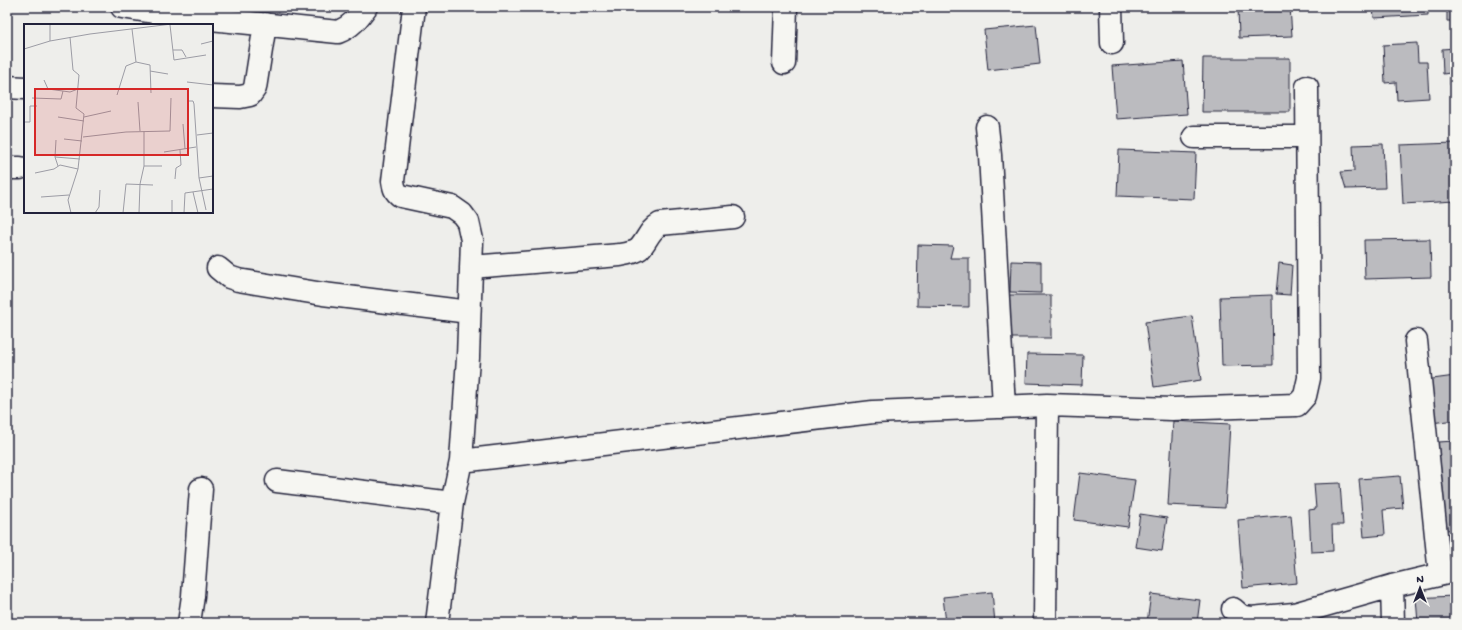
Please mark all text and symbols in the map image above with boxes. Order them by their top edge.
inset map [24,24,213,213]
north arrow [1400,568,1440,608]
text: N [1416,574,1424,586]

